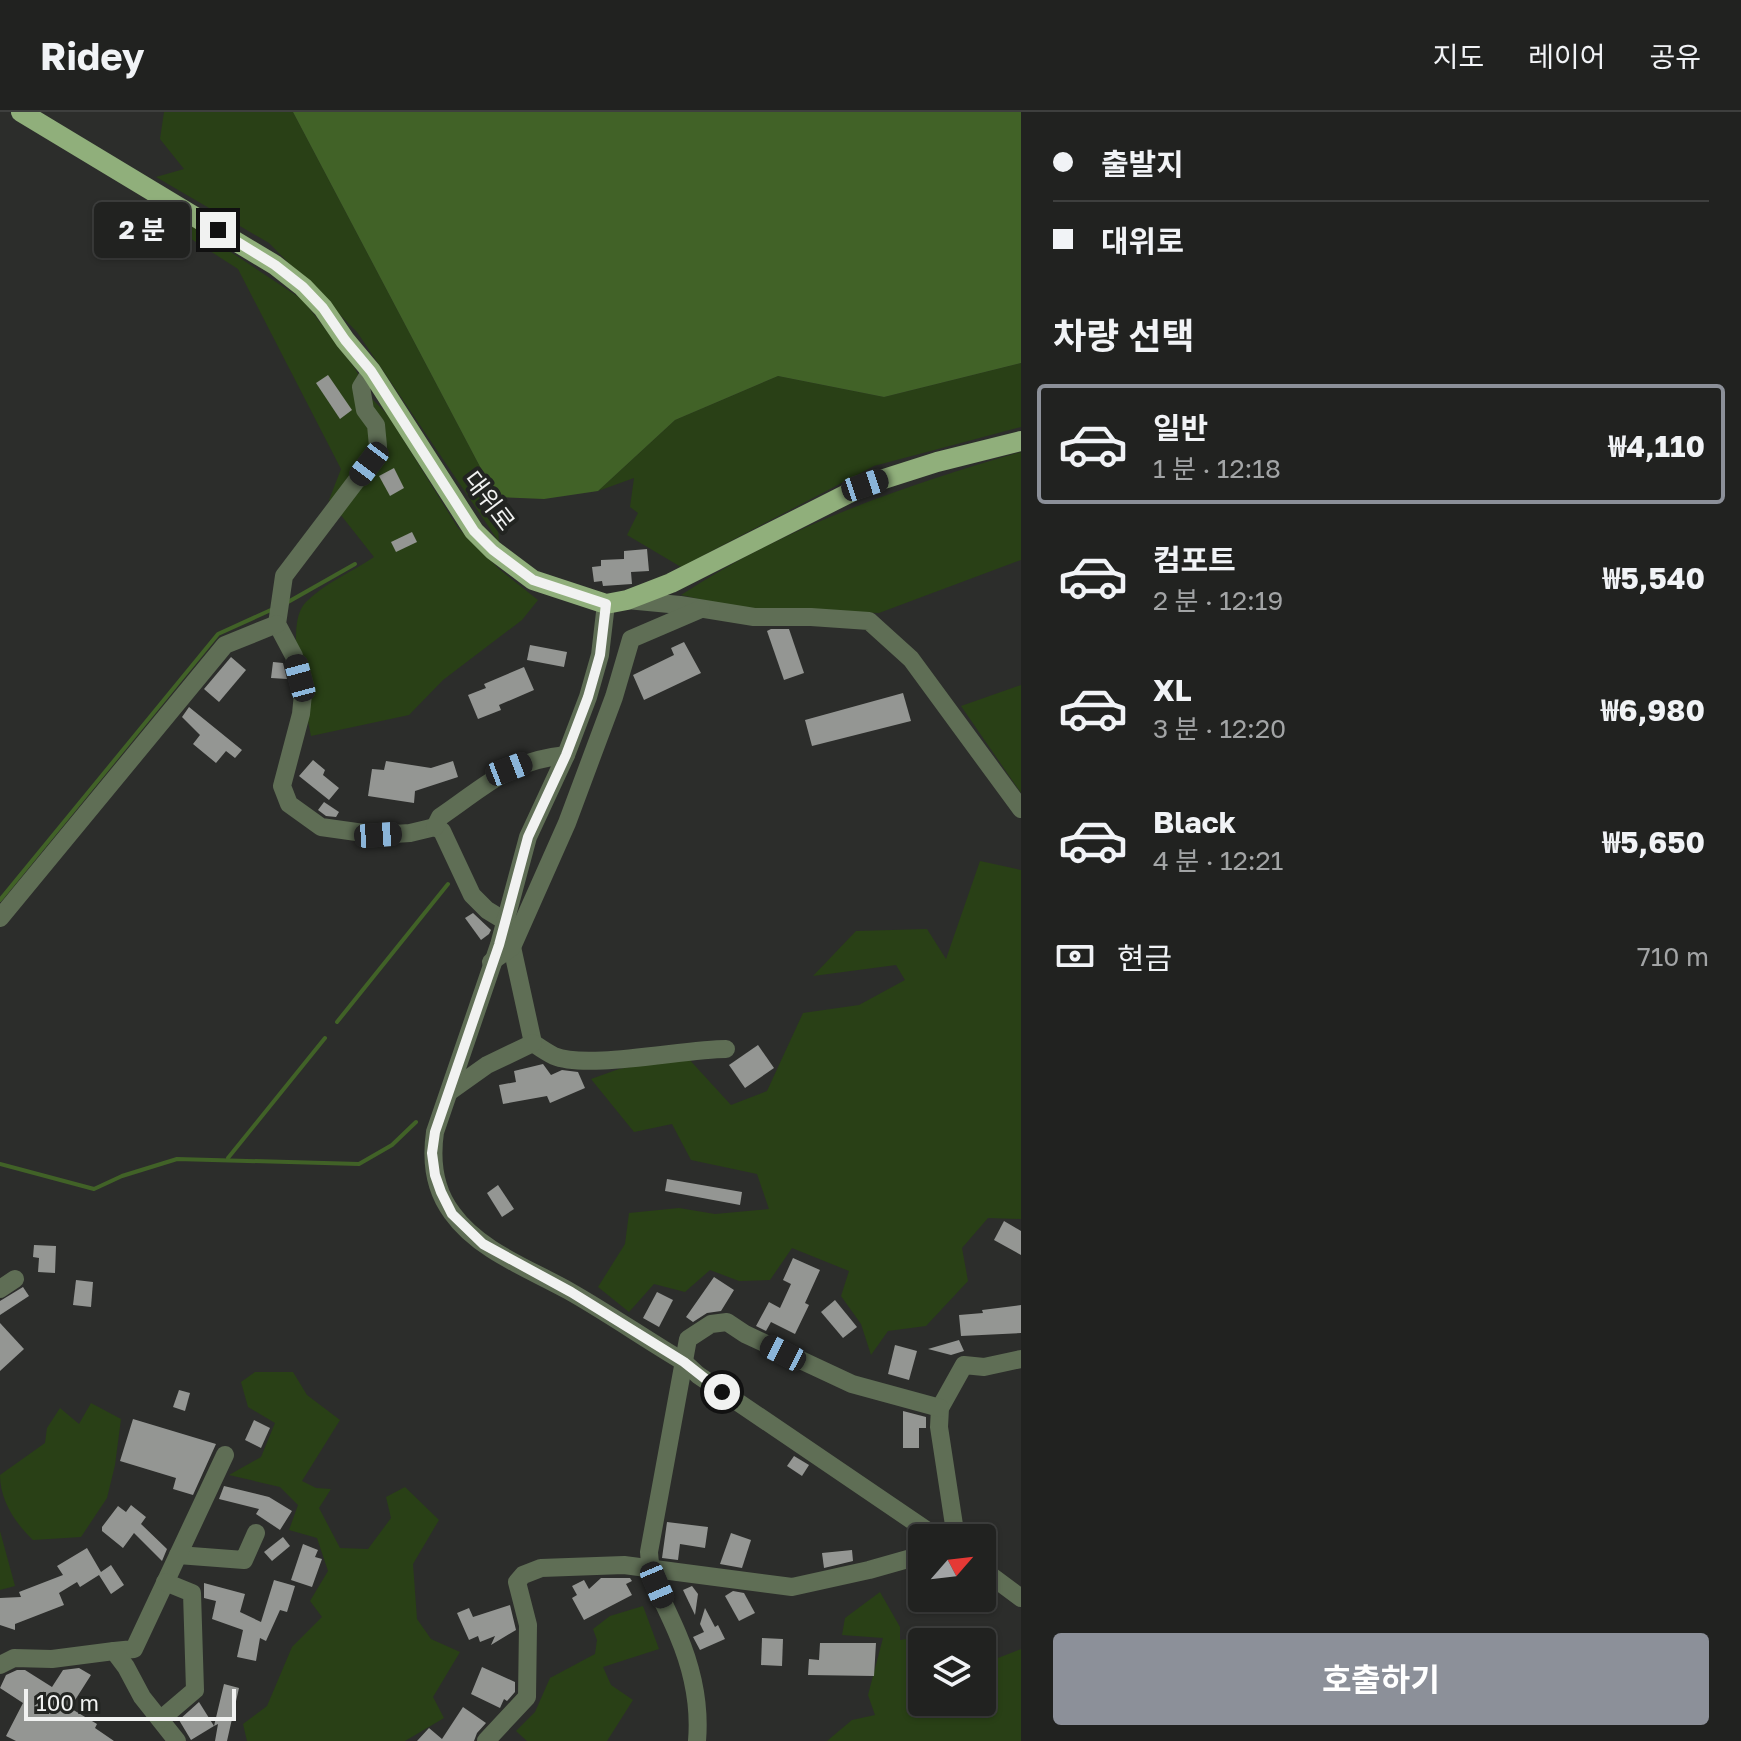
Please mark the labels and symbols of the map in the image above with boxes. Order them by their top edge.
callout: 2 분 [94,202,190,258]
route end [200,212,236,248]
car [345,438,393,490]
street label: 대위로 [459,465,522,535]
car [838,466,892,504]
car [282,652,318,704]
car [482,749,536,789]
car [353,821,403,849]
car [756,1331,810,1375]
route start [704,1374,740,1410]
north arrow [908,1524,996,1612]
car [637,1558,677,1612]
scale bar [24,1685,236,1721]

